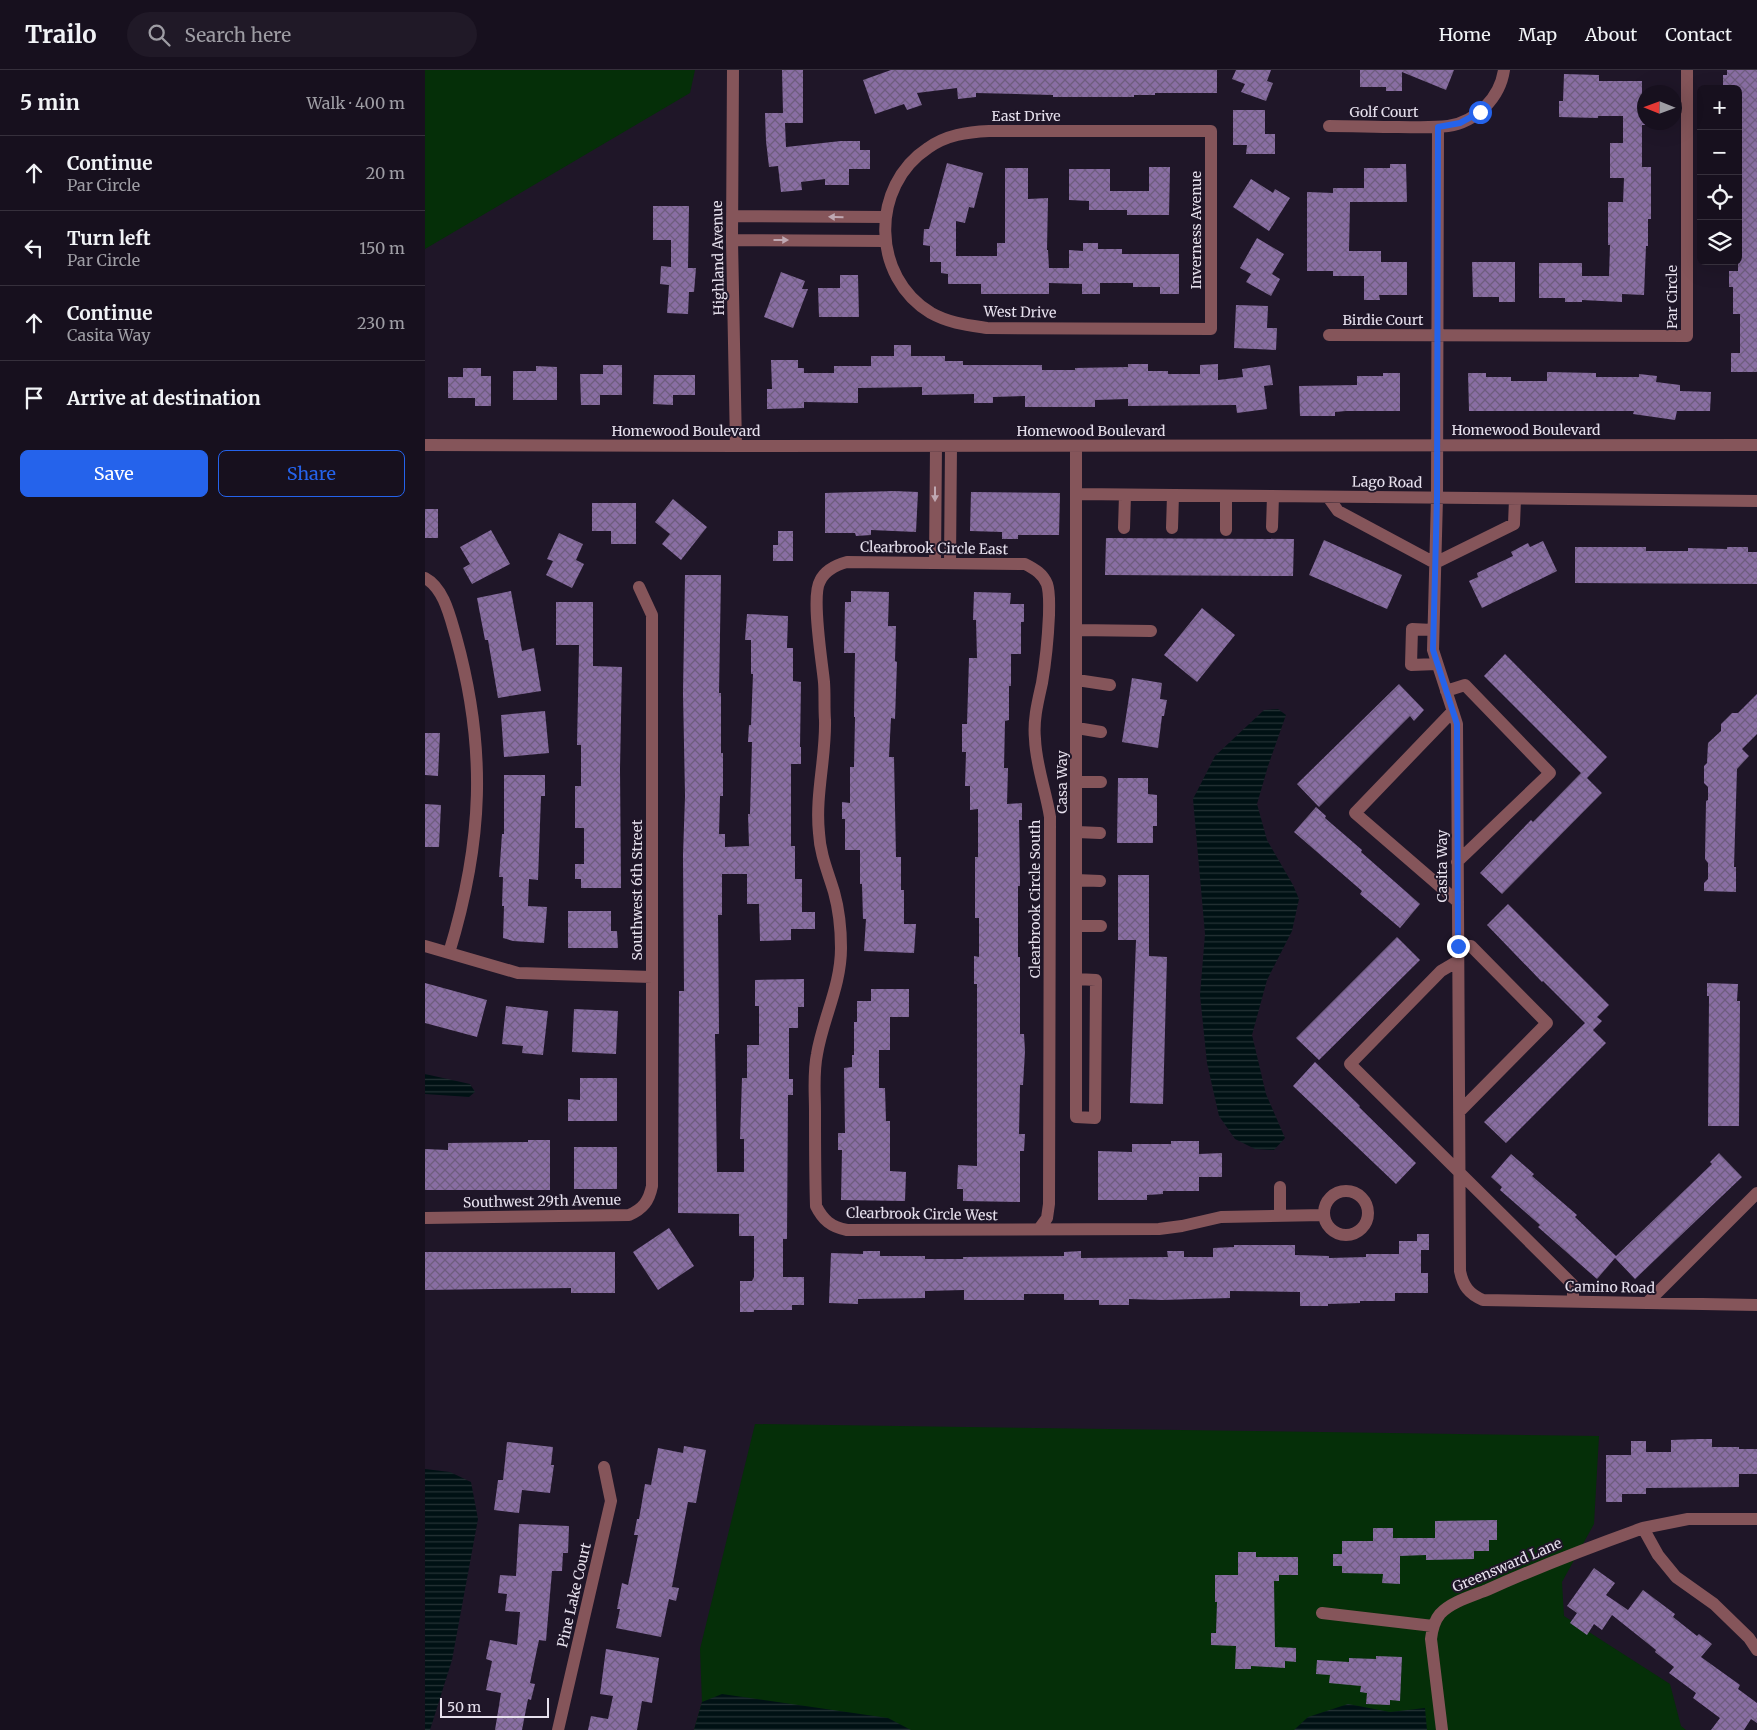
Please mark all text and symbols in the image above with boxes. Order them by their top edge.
search box [127,12,477,57]
text: Trailo [25,19,97,50]
icon: search [145,21,173,49]
text: Search here [185,23,291,47]
text: Home [1439,23,1491,46]
text: Map [1519,23,1557,46]
text: About [1585,23,1637,46]
text: Contact [1665,23,1732,46]
north arrow [1637,85,1682,130]
map controls [1697,85,1742,265]
button: + [1697,85,1742,130]
text: 5 min [20,89,80,116]
text: Walk · 400 m [306,93,405,113]
route start [1469,101,1492,124]
street label: Golf Court [1349,103,1419,121]
street label: East Drive [992,107,1060,125]
button: − [1697,130,1742,175]
text: Continue [67,151,153,175]
icon: ahead [20,159,48,187]
text: 20 m [366,163,405,183]
street label: Inverness Avenue [1187,171,1205,289]
text: Par Circle [67,175,140,195]
button: locate [1697,175,1742,220]
street label: Highland Avenue [708,200,728,316]
one-way arrow [828,212,844,220]
button: layers [1697,220,1742,265]
text: Turn left [67,226,151,250]
icon: left [20,234,48,262]
one-way arrow [773,236,789,244]
text: 150 m [359,238,405,258]
text: Par Circle [67,250,140,270]
street label: Par Circle [1663,265,1681,329]
text: Continue [67,301,153,325]
street label: West Drive [982,302,1057,322]
icon: ahead [20,309,48,337]
street label: Birdie Court [1343,311,1424,329]
text: 230 m [357,313,405,333]
text: Casita Way [67,325,150,345]
icon: arrive [20,384,48,412]
text: Arrive at destination [67,386,261,410]
street label: Homewood Boulevard [1451,421,1601,439]
street label: Homewood Boulevard [611,422,761,440]
street label: Homewood Boulevard [1016,422,1166,440]
button: Save [20,450,208,497]
button: Share [218,450,405,497]
street label: Lago Road [1352,472,1423,492]
one-way arrow [931,487,939,503]
street label: Clearbrook Circle East [860,538,1009,558]
street label: Casa Way [1053,749,1071,814]
street label: Southwest 6th Street [628,819,646,960]
street label: Clearbrook Circle South [1026,820,1044,978]
street label: Casita Way [1433,829,1451,903]
route end [1447,935,1470,958]
street label: Southwest 29th Avenue [463,1191,621,1211]
street label: Clearbrook Circle West [846,1204,999,1224]
street label: Camino Road [1565,1277,1656,1297]
street label: Greensward Lane [1450,1534,1564,1596]
street label: Pine Lake Court [553,1540,595,1649]
scale bar [440,1695,549,1718]
text: 50 m [447,1698,481,1716]

